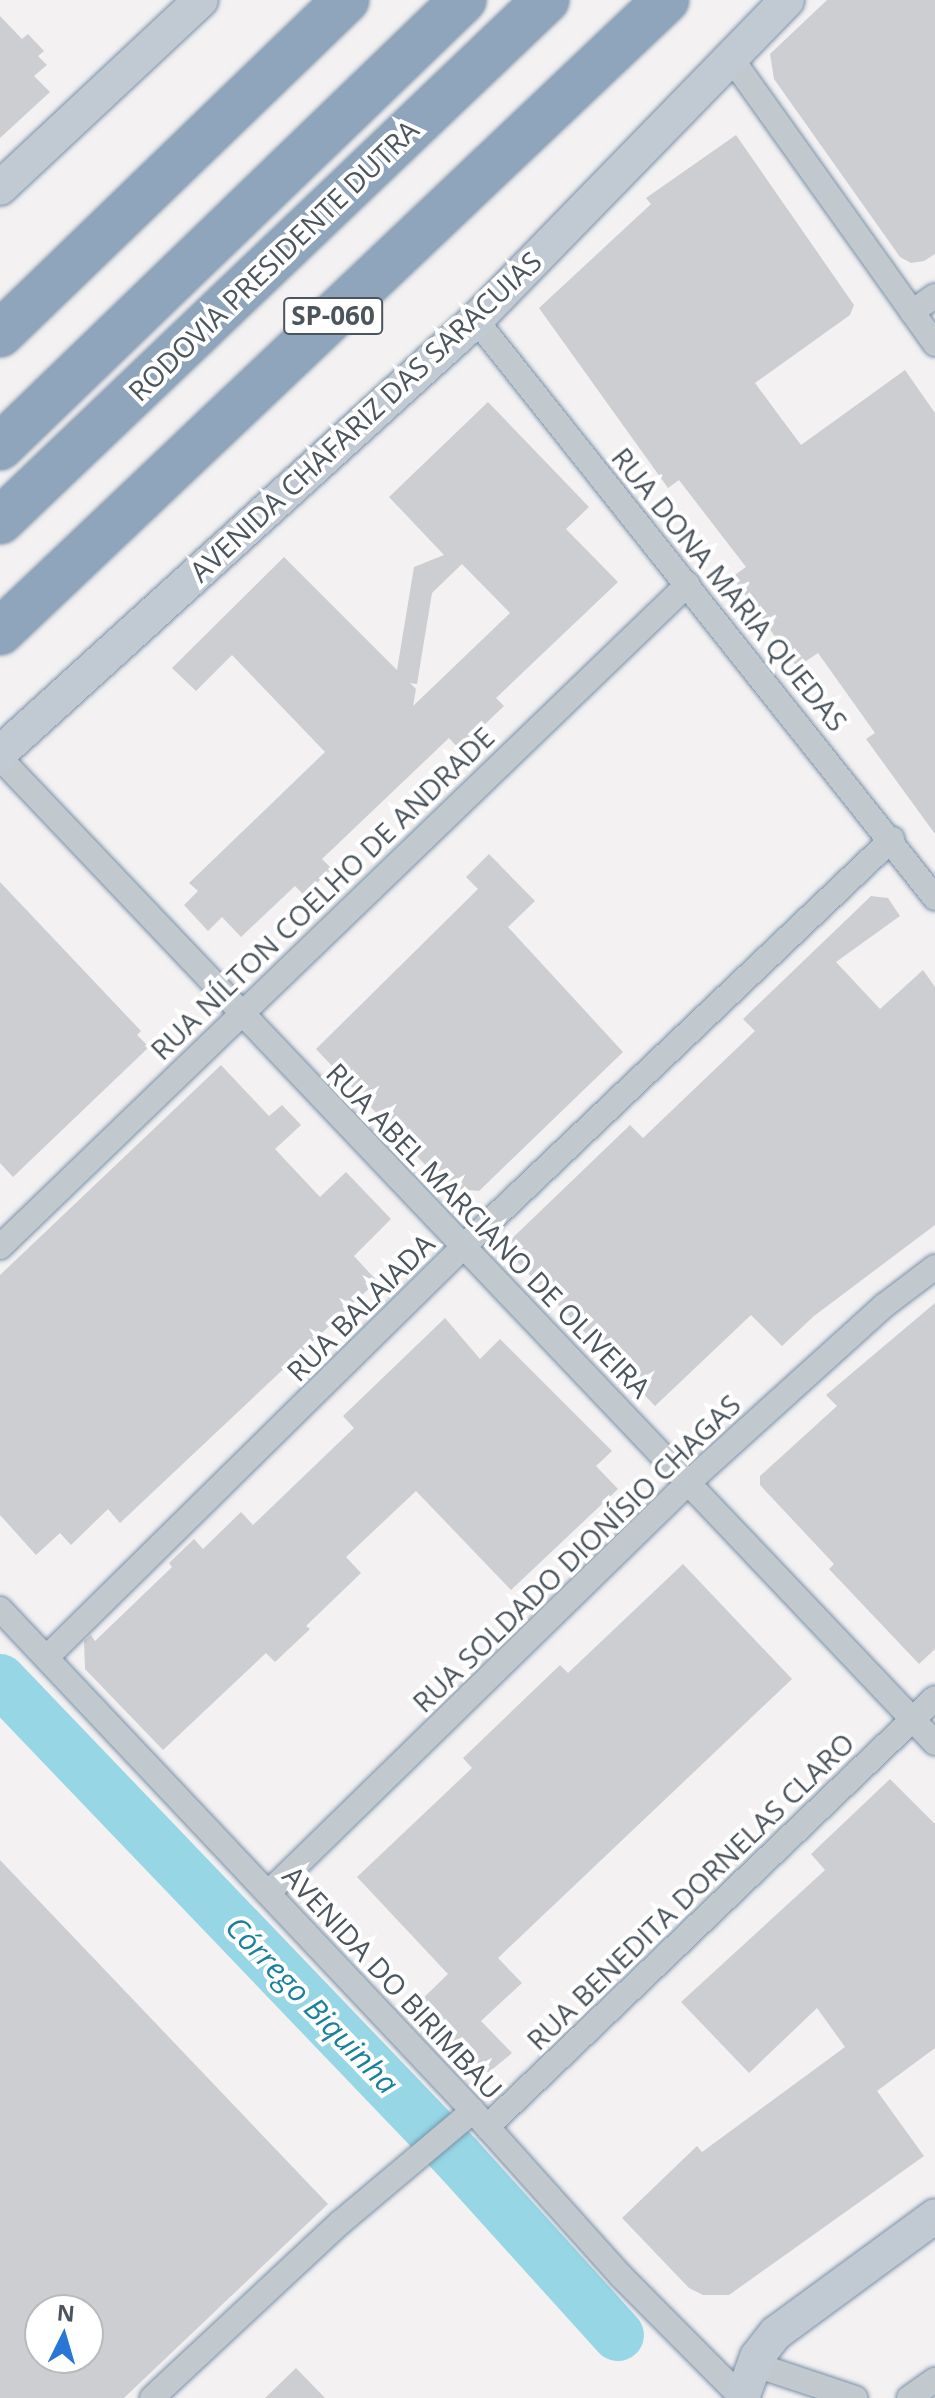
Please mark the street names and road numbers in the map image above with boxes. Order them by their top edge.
street label: RODOVIA PRESIDENTE DUTRA [121,113,425,407]
street label: AVENIDA CHAFARIZ DAS SARACUIAS [182,244,548,588]
road number: SP-060 [283,294,383,338]
street label: RUA DONA MARIA QUEDAS [605,441,855,737]
street label: RUA NÍLTON COELHO DE ANDRADE [143,720,501,1066]
street label: RUA ABEL MARCIANO DE OLIVEIRA [320,1056,658,1404]
street label: RUA BALAIADA [279,1226,441,1388]
street label: RUA SOLDADO DIONÍSIO CHAGAS [405,1387,747,1719]
street label: RUA BENEDITA DORNELAS CLARO [520,1726,860,2056]
street label: AVENIDA DO BIRIMBAU [276,1859,510,2105]

